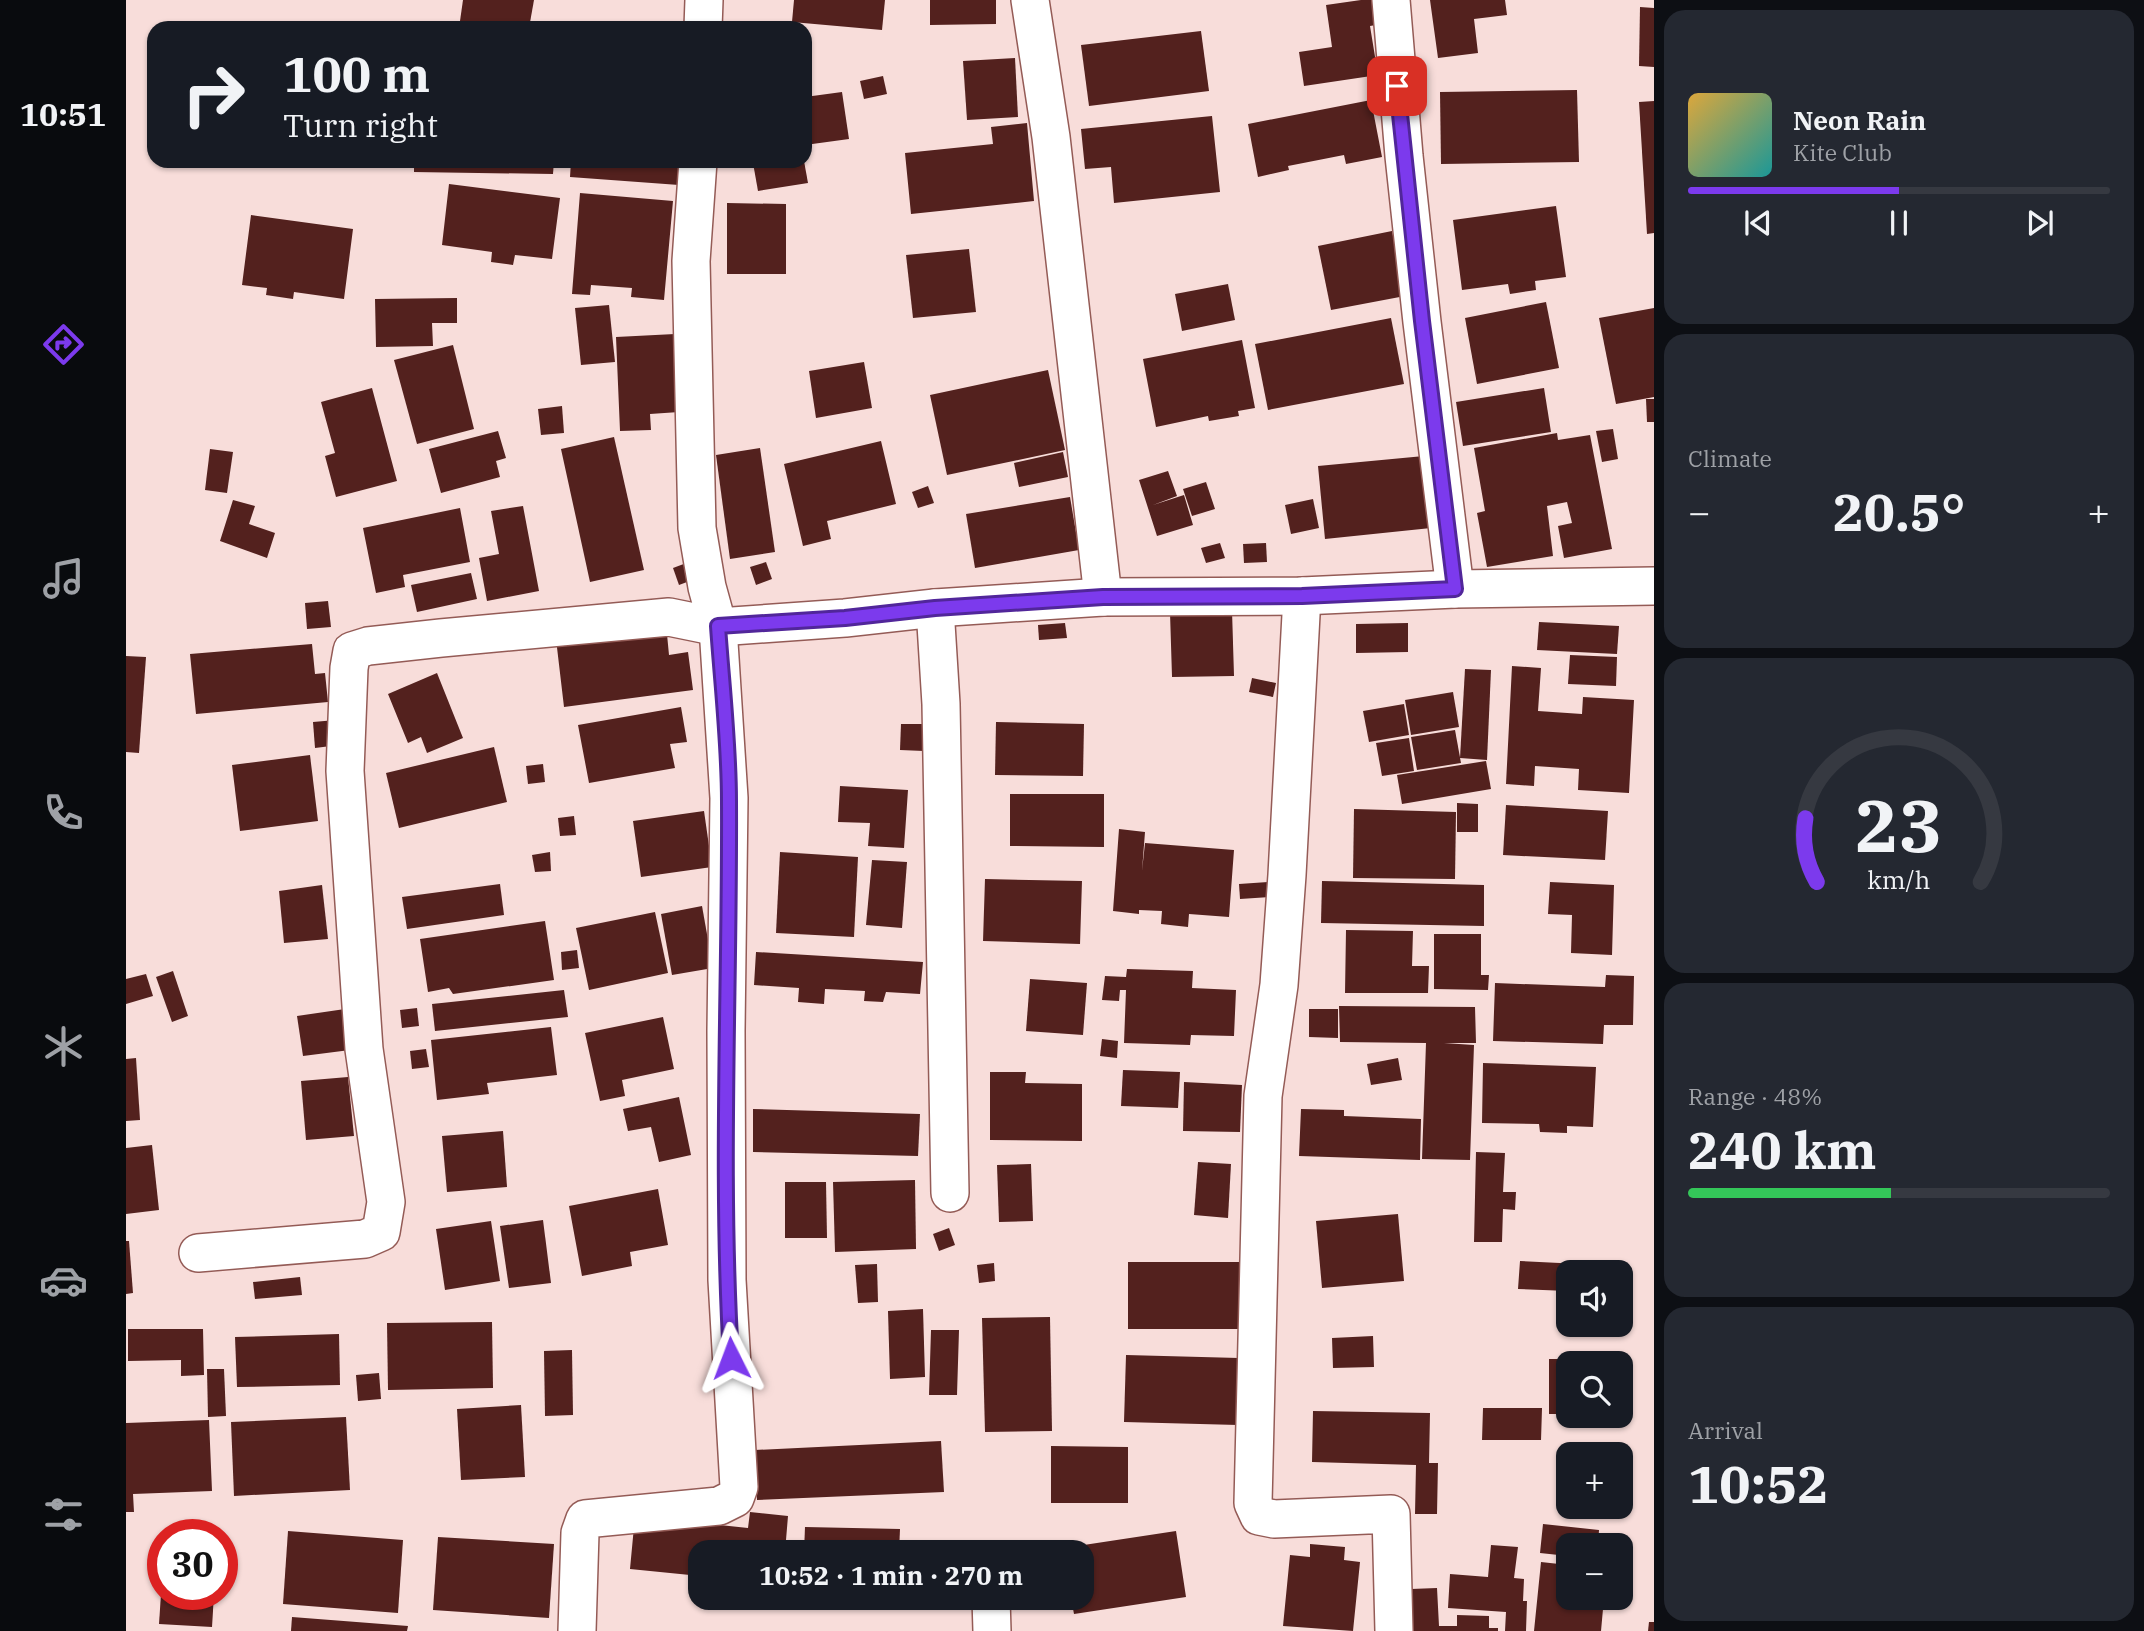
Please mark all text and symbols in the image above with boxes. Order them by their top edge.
text: 100 m [283,42,430,105]
icon: right [168,49,259,140]
pin [1367,56,1427,116]
icon: arrive [1378,67,1416,105]
text: 10:51 [20,93,106,135]
text: Neon Rain [1793,103,1926,137]
text: Turn right [283,104,438,146]
text: Kite Club [1793,137,1892,167]
icon: previous [1739,204,1777,242]
icon: pause [1880,204,1918,242]
icon: next [2021,204,2059,242]
icon: directions [39,320,88,369]
text: Climate [1688,443,1772,473]
text: 20.5° [1833,478,1965,545]
text: − [1688,487,1711,536]
text: + [2087,487,2110,536]
icon: music [39,554,88,603]
text: 23 [1855,777,1943,872]
icon: phone [39,788,88,837]
text: km/h [1867,862,1931,895]
icon: climate [39,1022,88,1071]
text: Range · 48% [1688,1081,1822,1111]
text: 240 km [1688,1116,1877,1183]
icon: car [39,1256,88,1305]
map controls [1556,1260,1633,1610]
button: sound [1556,1260,1633,1337]
position arrow [694,1321,768,1395]
button: search [1556,1351,1633,1428]
text: Arrival [1688,1415,1763,1445]
button: + [1556,1442,1633,1519]
text: 10:52 [1688,1450,1829,1517]
icon: filters [39,1490,88,1539]
speed limit sign: 30 [147,1519,238,1610]
button: − [1556,1533,1633,1610]
text: 10:52 · 1 min · 270 m [759,1558,1023,1592]

